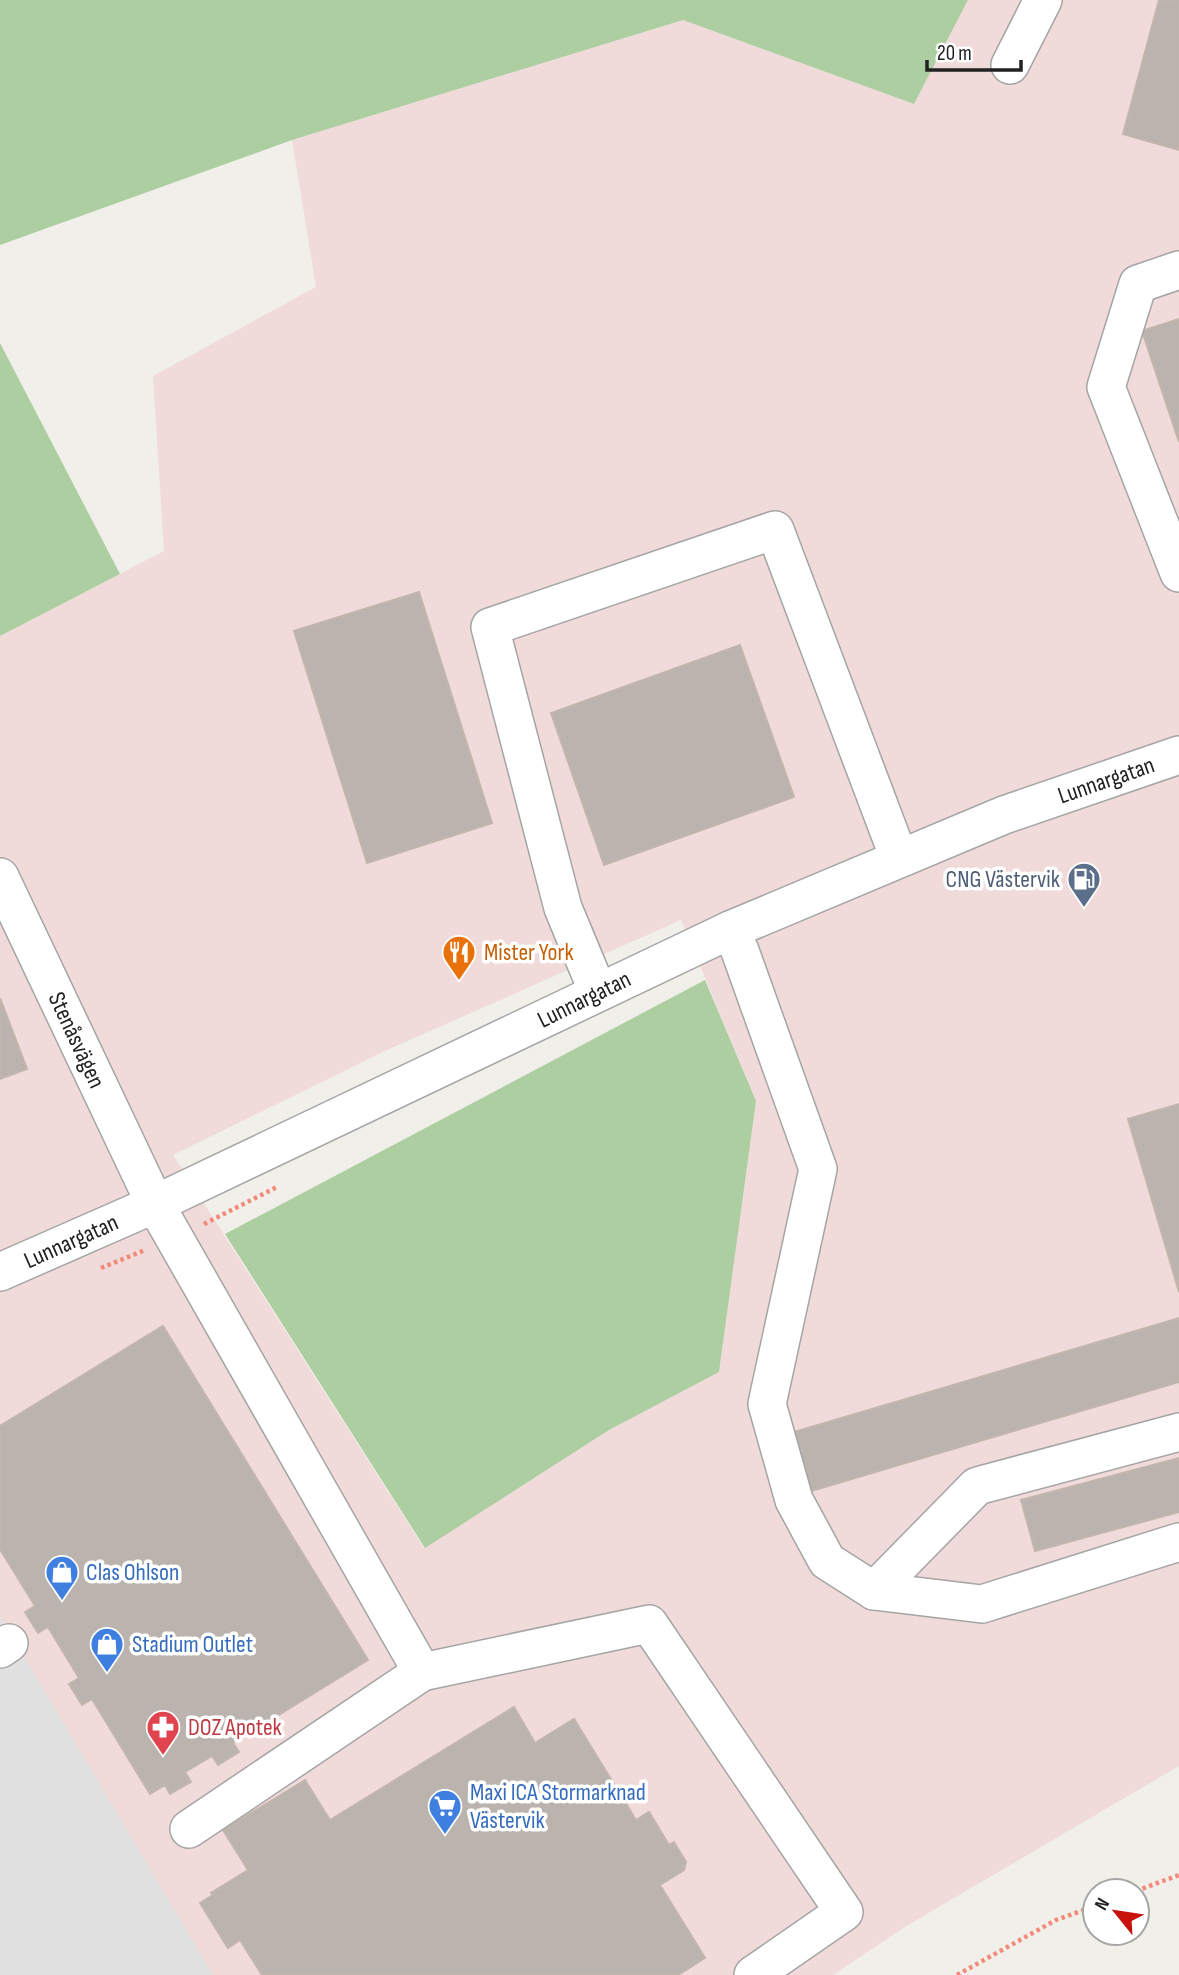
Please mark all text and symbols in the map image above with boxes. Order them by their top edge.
scale bar [927,28,1021,72]
text: 20 m [937,41,972,66]
street label: Lunnargatan [1054,750,1158,810]
fuel station icon: CNG Västervik [1065,860,1103,909]
place label: CNG Västervik [946,865,1060,894]
restaurant icon: Mister York [440,933,478,982]
place label: Mister York [484,938,574,967]
street label: Lunnargatan [533,964,636,1034]
street label: Stenåsvägen [42,988,111,1093]
street label: Lunnargatan [20,1208,123,1275]
shop icon: Clas Ohlson [43,1553,81,1602]
place label: Clas Ohlson [86,1558,179,1587]
shop icon: Stadium Outlet [88,1625,126,1674]
place label: Stadium Outlet [132,1630,253,1659]
pharmacy icon: DOZ Apotek [144,1708,182,1757]
place label: DOZ Apotek [188,1713,282,1742]
place label: Maxi ICA Stormarknad Västervik [470,1778,646,1835]
supermarket icon: Maxi ICA Stormarknad Västervik [426,1787,464,1836]
north arrow [1081,1877,1151,1947]
text: N [1090,1894,1115,1914]

